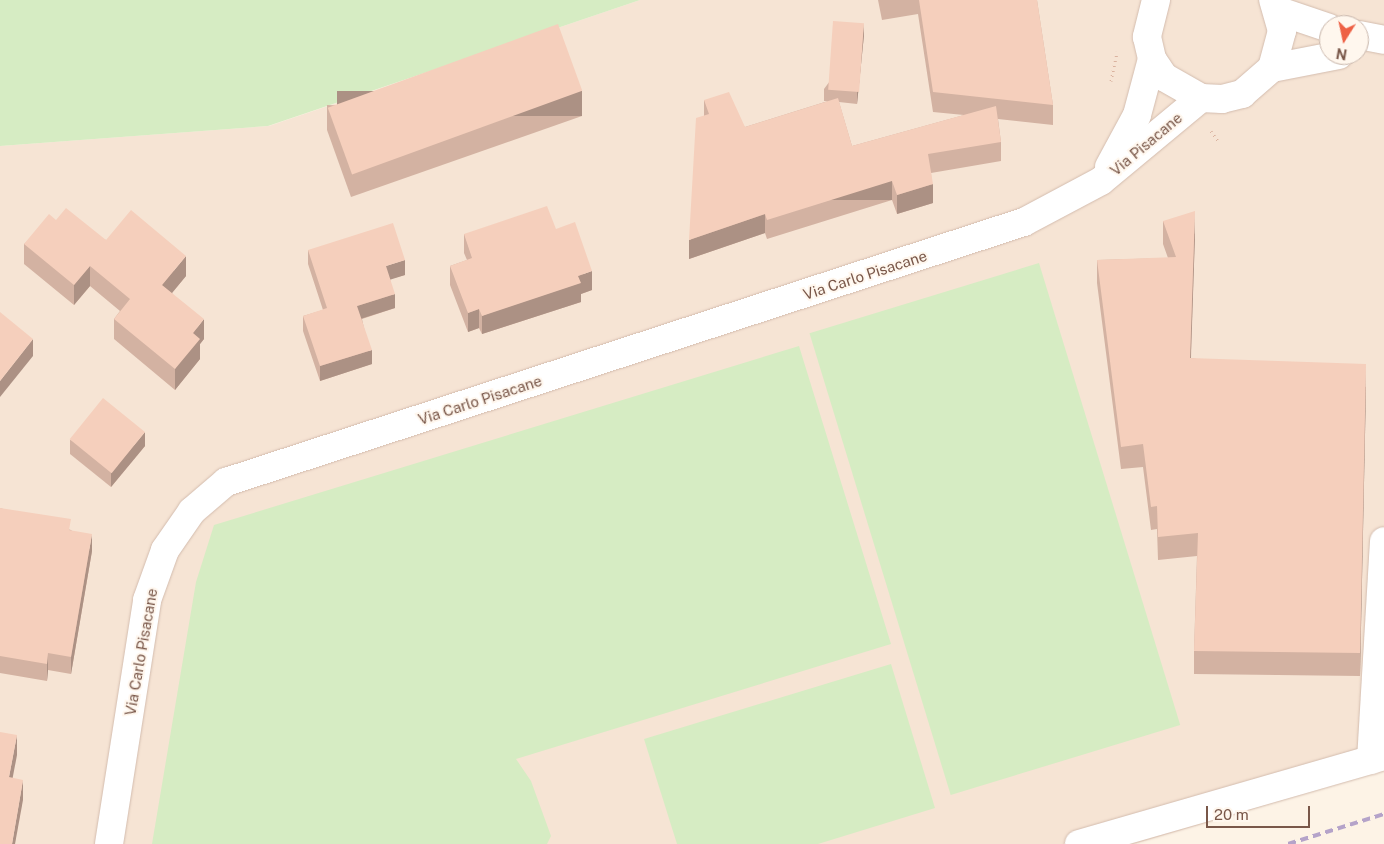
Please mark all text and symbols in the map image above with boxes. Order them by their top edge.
north arrow [1319,15,1369,65]
text: N [1335,45,1348,63]
street label: Via Pisacane [1106,109,1186,179]
street label: Via Carlo Pisacane [801,246,929,304]
street label: Via Carlo Pisacane [416,371,544,429]
street label: Via Carlo Pisacane [121,587,161,717]
scale bar [1209,796,1313,828]
text: 20 m [1214,806,1249,823]

